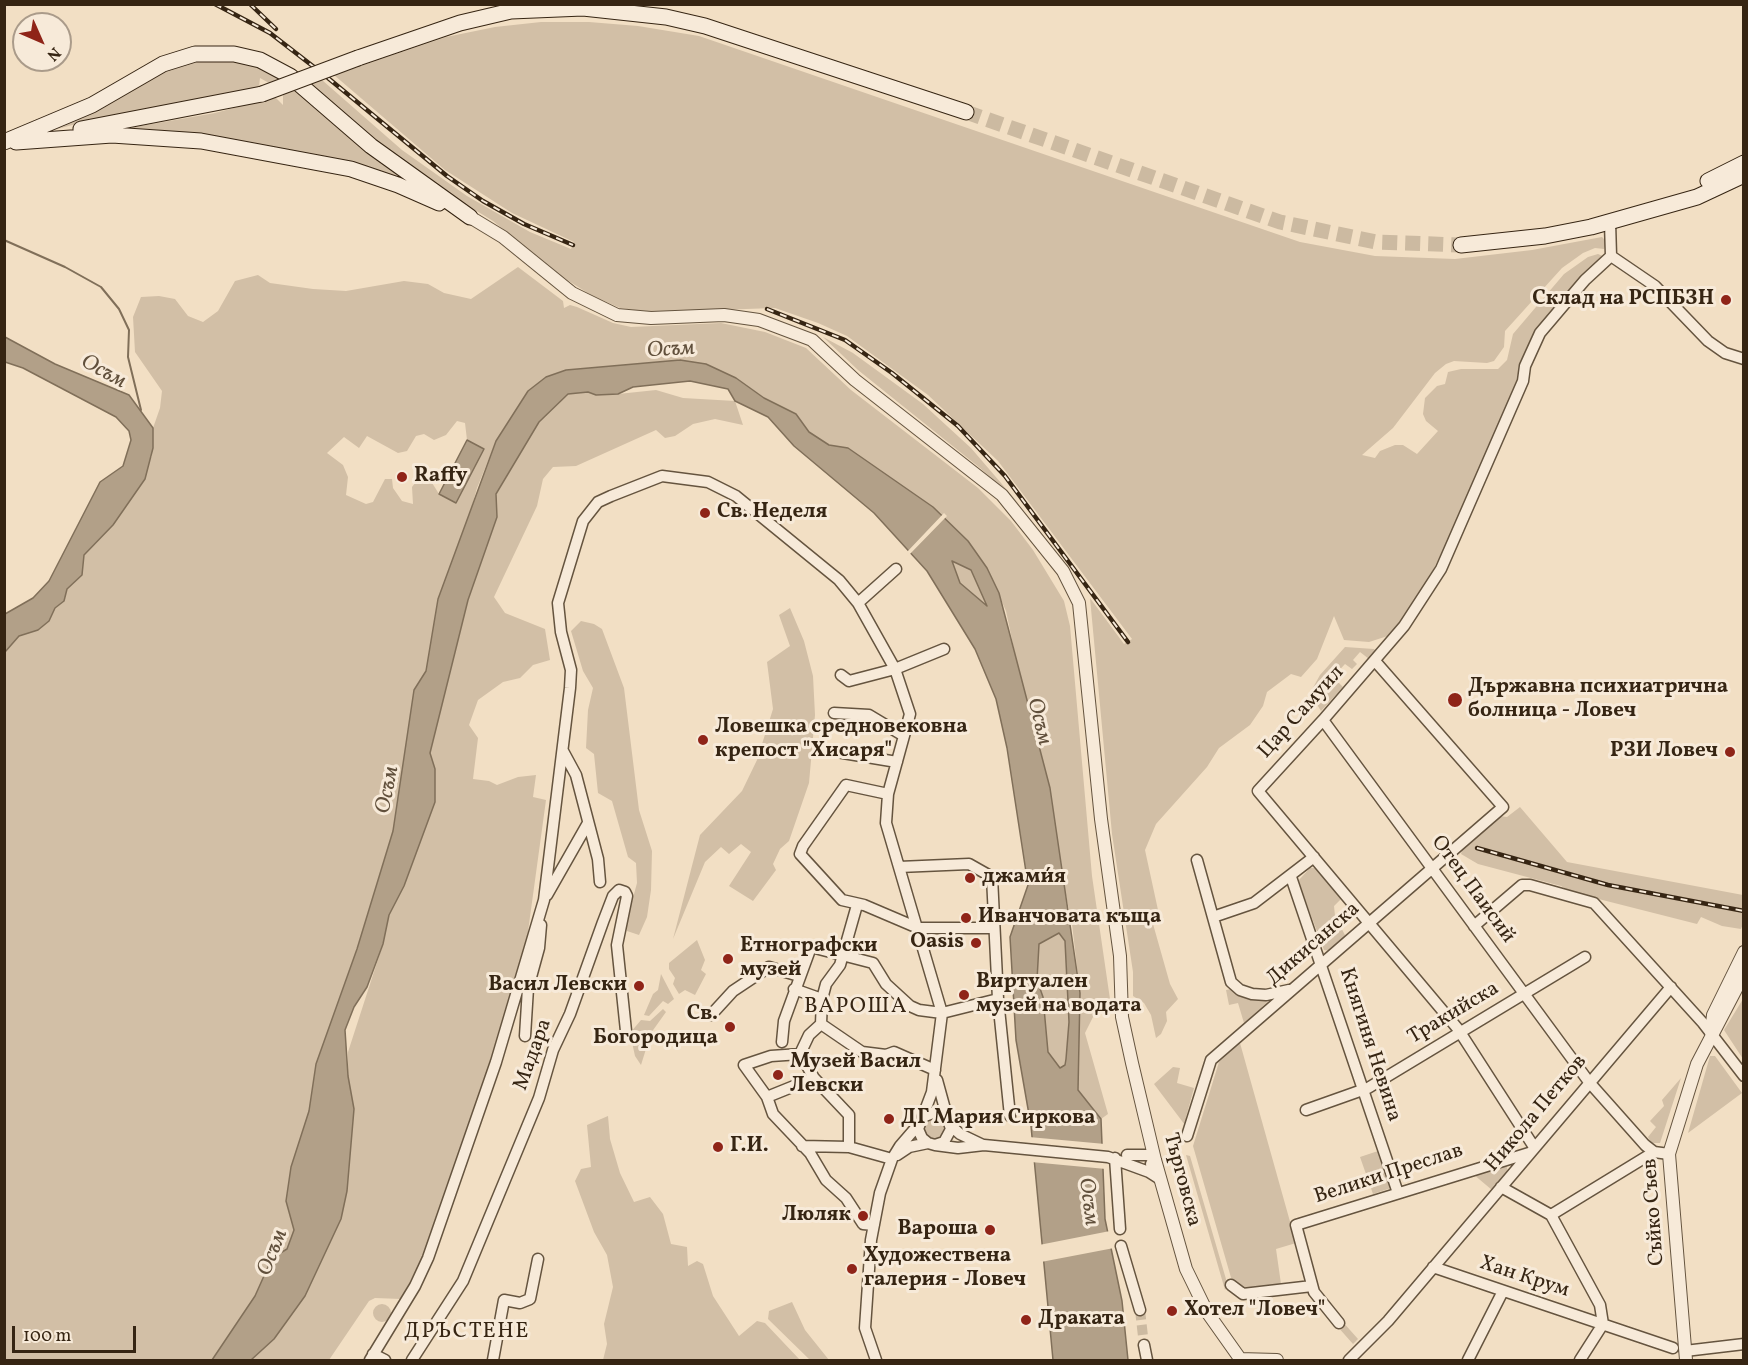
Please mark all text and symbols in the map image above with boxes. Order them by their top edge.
north arrow [12,12,72,72]
text: N [41,41,65,65]
place label: Склад на РСПБЗН [1532,287,1714,313]
marker: Склад на РСПБЗН [1719,293,1733,307]
water label: Осъм [646,337,696,365]
water label: Осъм [75,350,131,396]
place label: Raffy [414,464,468,490]
marker: Raffy [395,470,409,484]
place label: Св. Неделя [717,500,828,526]
marker: Св. Неделя [698,506,712,520]
street label: Цар Самуил [1254,661,1350,765]
place label: Държавна психиатрична болница - Ловеч [1468,675,1728,725]
marker: Държавна психиатрична болница - Ловеч [1446,691,1464,709]
water label: Осъм [1019,695,1057,749]
place label: Ловешка средновековна крепост "Хисаря" [715,715,968,765]
marker: Ловешка средновековна крепост "Хисаря" [696,733,710,747]
place label: РЗИ Ловеч [1610,739,1718,765]
marker: РЗИ Ловеч [1723,745,1737,759]
water label: Осъм [371,764,407,816]
street label: Отец Паисий [1424,831,1520,949]
place label: джами́я [982,865,1066,891]
marker: джами́я [963,871,977,885]
street label: Дикисанска [1262,898,1366,992]
place label: Иванчовата къща [978,905,1162,931]
marker: Иванчовата къща [959,911,973,925]
place label: Oasis [910,930,964,956]
place label: Етнографски музей [740,934,878,984]
marker: Oasis [969,936,983,950]
marker: Етнографски музей [721,952,735,966]
street label: Княгиня Невина [1332,965,1406,1125]
place label: Виртуален музей на водата [976,970,1142,1020]
place label: Васил Левски [488,973,627,999]
street label: Тракийска [1404,977,1504,1051]
marker: Васил Левски [632,979,646,993]
marker: Виртуален музей на водата [957,988,971,1002]
district label: ВАРОША [804,995,908,1021]
place label: Св. Богородица [593,1002,718,1052]
street label: Мадара [509,1016,559,1094]
marker: Св. Богородица [723,1020,737,1034]
place label: Музей Васил Левски [790,1050,921,1100]
street label: Никола Петков [1481,1050,1593,1178]
marker: Музей Васил Левски [771,1068,785,1082]
place label: ДГ Мария Сиркова [901,1106,1095,1132]
marker: ДГ Мария Сиркова [882,1112,896,1126]
street label: Търговска [1156,1130,1206,1230]
place label: Г.И. [730,1134,769,1160]
street label: Велики Преслав [1311,1139,1467,1211]
marker: Г.И. [711,1140,725,1154]
street label: Съйко Съев [1639,1158,1671,1266]
water label: Осъм [1071,1176,1103,1228]
place label: Люляк [782,1203,851,1229]
marker: Люляк [856,1209,870,1223]
place label: Вароша [898,1217,978,1243]
marker: Вароша [983,1223,997,1237]
water label: Осъм [253,1226,295,1280]
place label: Художествена галерия - Ловеч [864,1244,1026,1294]
street label: Хан Крум [1476,1252,1572,1304]
marker: Художествена галерия - Ловеч [845,1262,859,1276]
place label: Хотел "Ловеч" [1184,1298,1325,1324]
marker: Хотел "Ловеч" [1165,1304,1179,1318]
place label: Драката [1038,1307,1125,1333]
marker: Драката [1019,1313,1033,1327]
scale bar [15,1314,140,1352]
district label: ДРЪСТЕНЕ [404,1320,530,1346]
text: 100 m [23,1324,72,1349]

